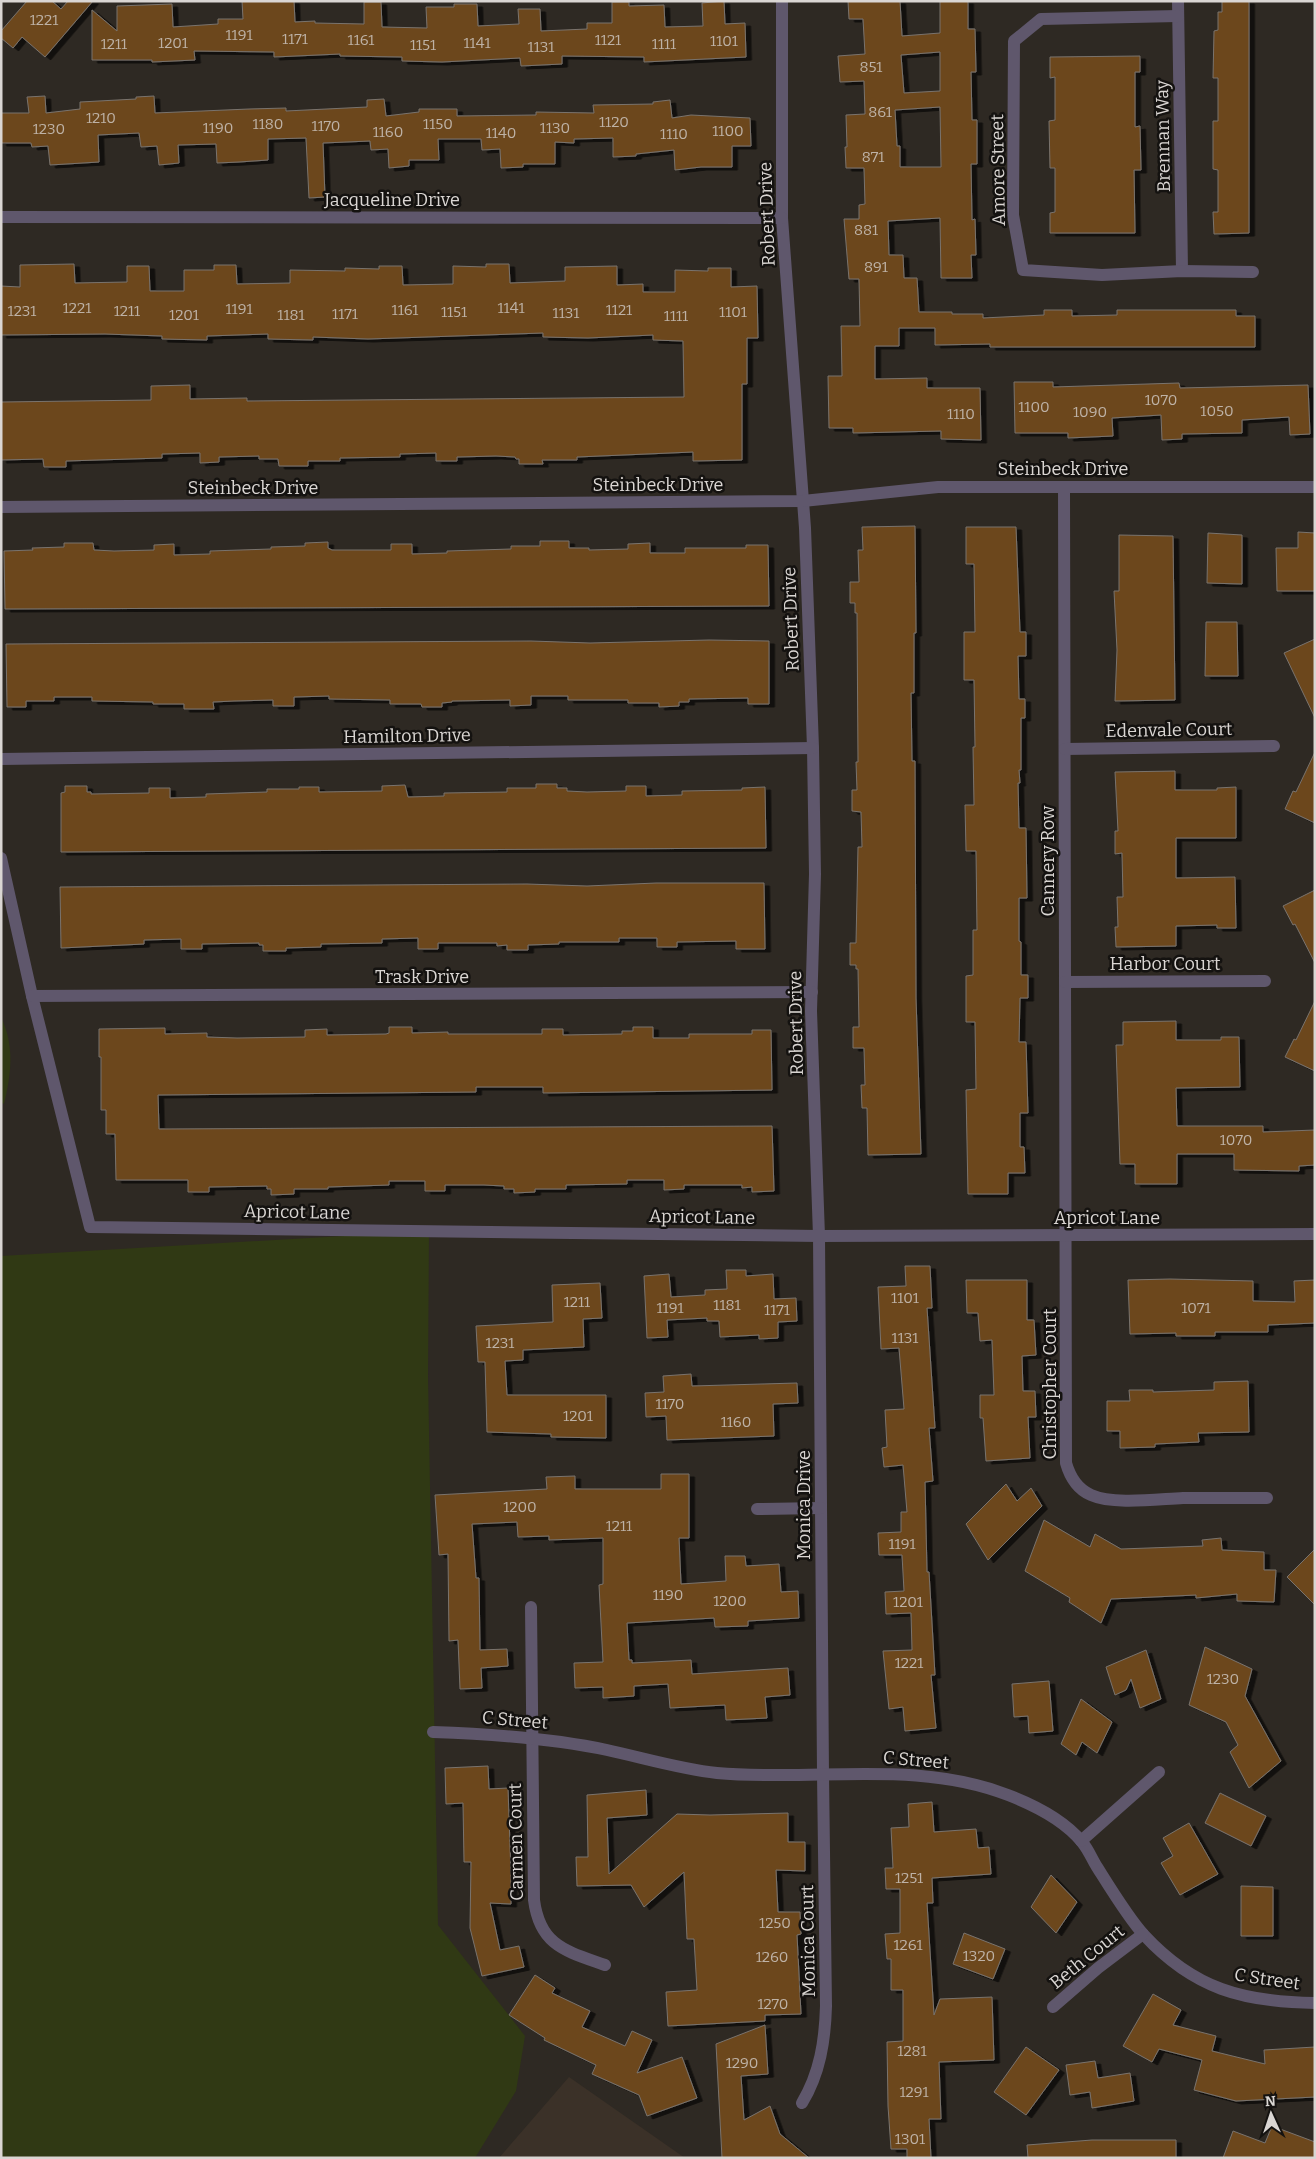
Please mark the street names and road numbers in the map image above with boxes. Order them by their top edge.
street label: Brennan Way [1151,79,1175,192]
street label: Amore Street [986,113,1010,226]
street label: Robert Drive [754,161,780,267]
street label: Jacqueline Drive [323,189,460,211]
street label: Steinbeck Drive [998,458,1128,480]
street label: Steinbeck Drive [593,474,723,496]
street label: Steinbeck Drive [188,477,318,499]
street label: Robert Drive [778,566,804,672]
street label: Edenvale Court [1105,718,1233,742]
street label: Hamilton Drive [343,724,471,748]
street label: Cannery Row [1037,805,1059,916]
street label: Harbor Court [1110,953,1221,975]
street label: Trask Drive [375,966,469,988]
street label: Robert Drive [784,971,808,1075]
street label: Apricot Lane [244,1200,350,1224]
street label: Apricot Lane [649,1205,755,1229]
street label: Apricot Lane [1054,1207,1160,1229]
street label: Christopher Court [1039,1308,1061,1460]
street label: Monica Drive [793,1450,815,1560]
street label: C Street [481,1706,549,1734]
street label: C Street [882,1746,950,1774]
street label: Carmen Court [504,1782,528,1901]
street label: Monica Court [796,1884,820,1997]
street label: Beth Court [1045,1920,1129,1994]
street label: C Street [1233,1964,1302,1995]

